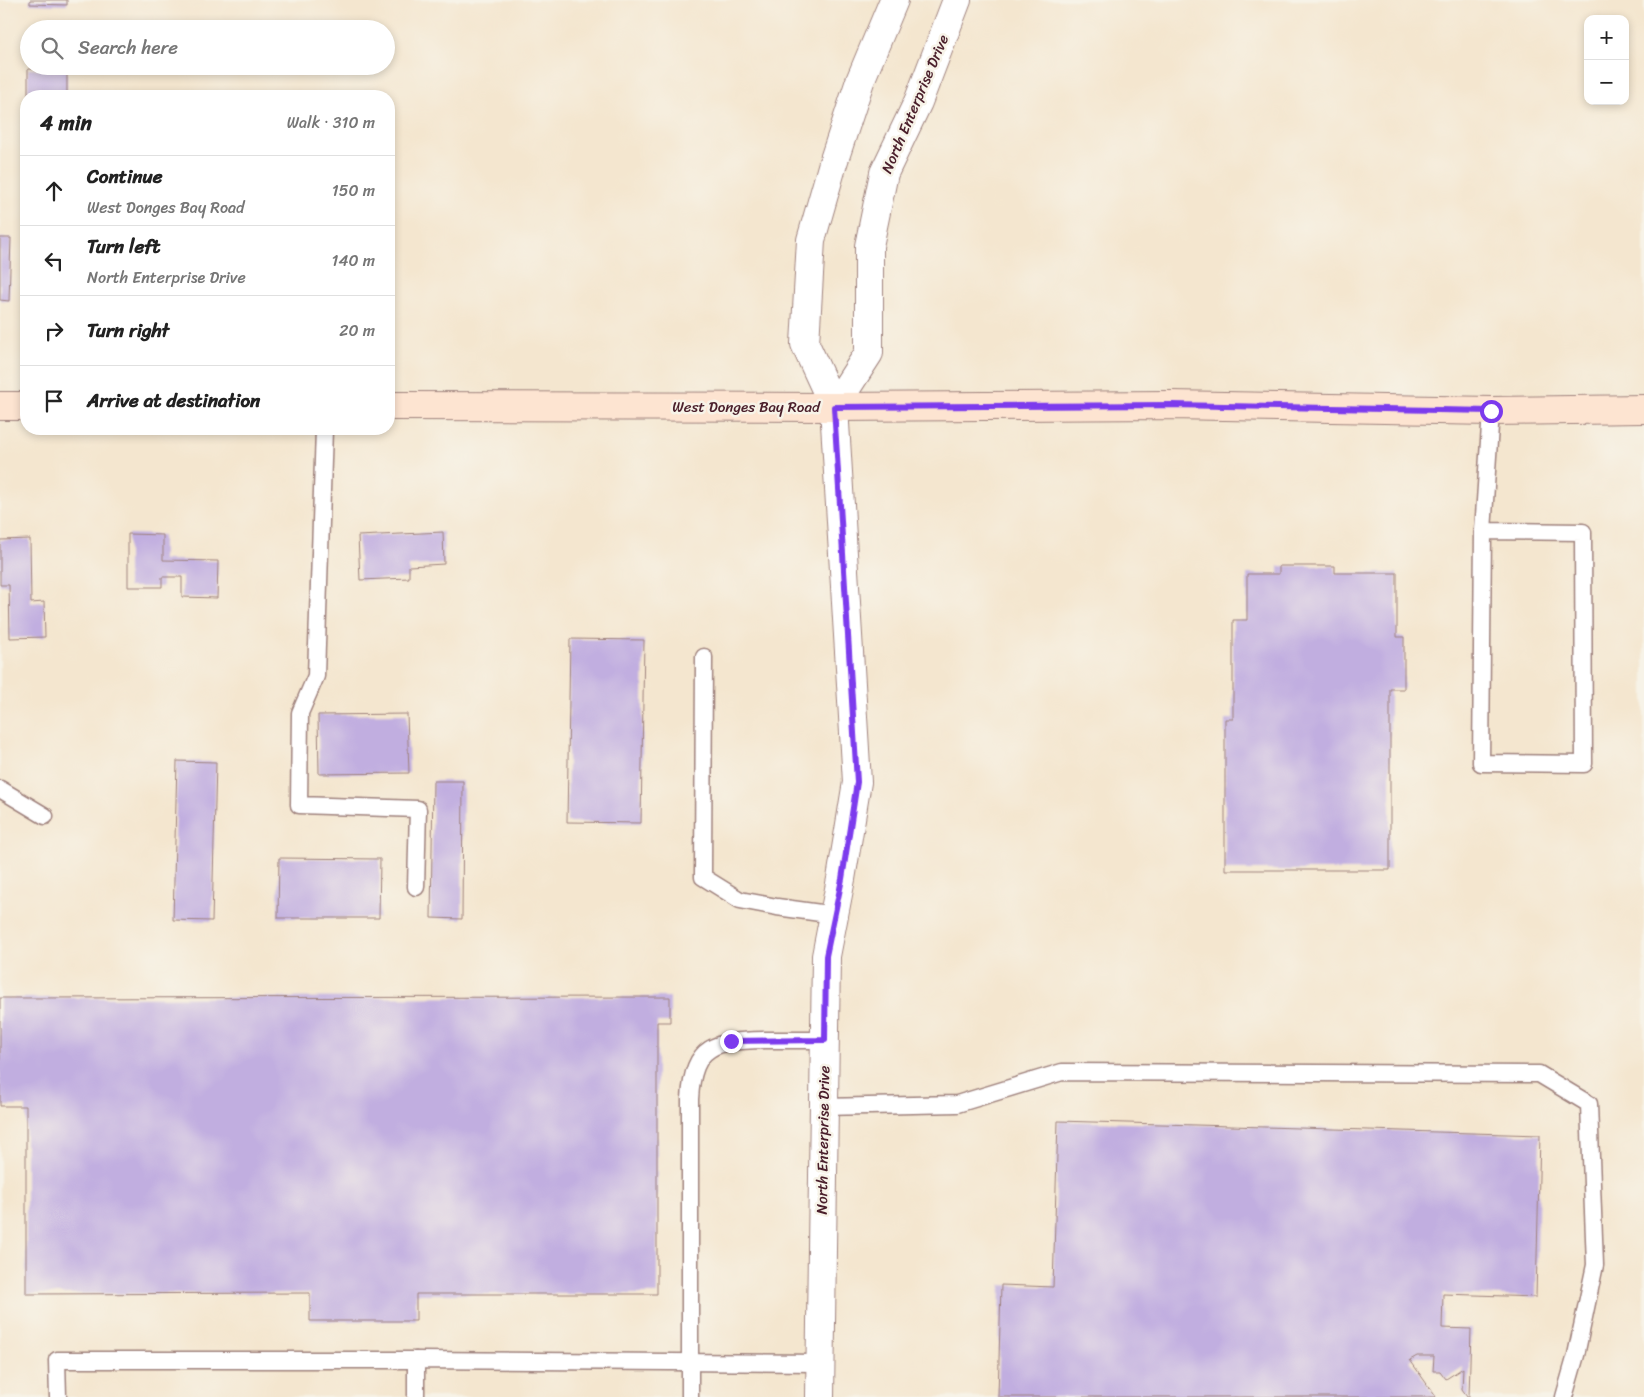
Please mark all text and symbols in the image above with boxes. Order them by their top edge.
map controls [1584,15,1629,105]
button: + [1584,15,1629,60]
search box [20,20,395,75]
street label: North Enterprise Drive [874,30,956,178]
text: Search here [78,31,178,64]
icon: search [38,34,66,62]
button: − [1584,60,1629,105]
text: 4 min [40,104,92,142]
text: Walk · 310 m [287,108,375,137]
text: Continue [87,160,163,193]
text: 150 m [332,176,375,205]
icon: ahead [40,177,68,205]
text: West Donges Bay Road [87,193,245,222]
text: Turn left [87,230,160,263]
text: 140 m [332,246,375,275]
icon: left [40,247,68,275]
text: North Enterprise Drive [87,263,246,292]
text: Turn right [87,314,169,347]
text: 20 m [339,316,375,345]
icon: right [40,317,68,345]
text: Arrive at destination [87,384,260,417]
icon: arrive [40,387,68,415]
street label: West Donges Bay Road [672,394,821,420]
route start [1480,400,1503,423]
route end [720,1030,743,1053]
street label: North Enterprise Drive [809,1065,837,1215]

